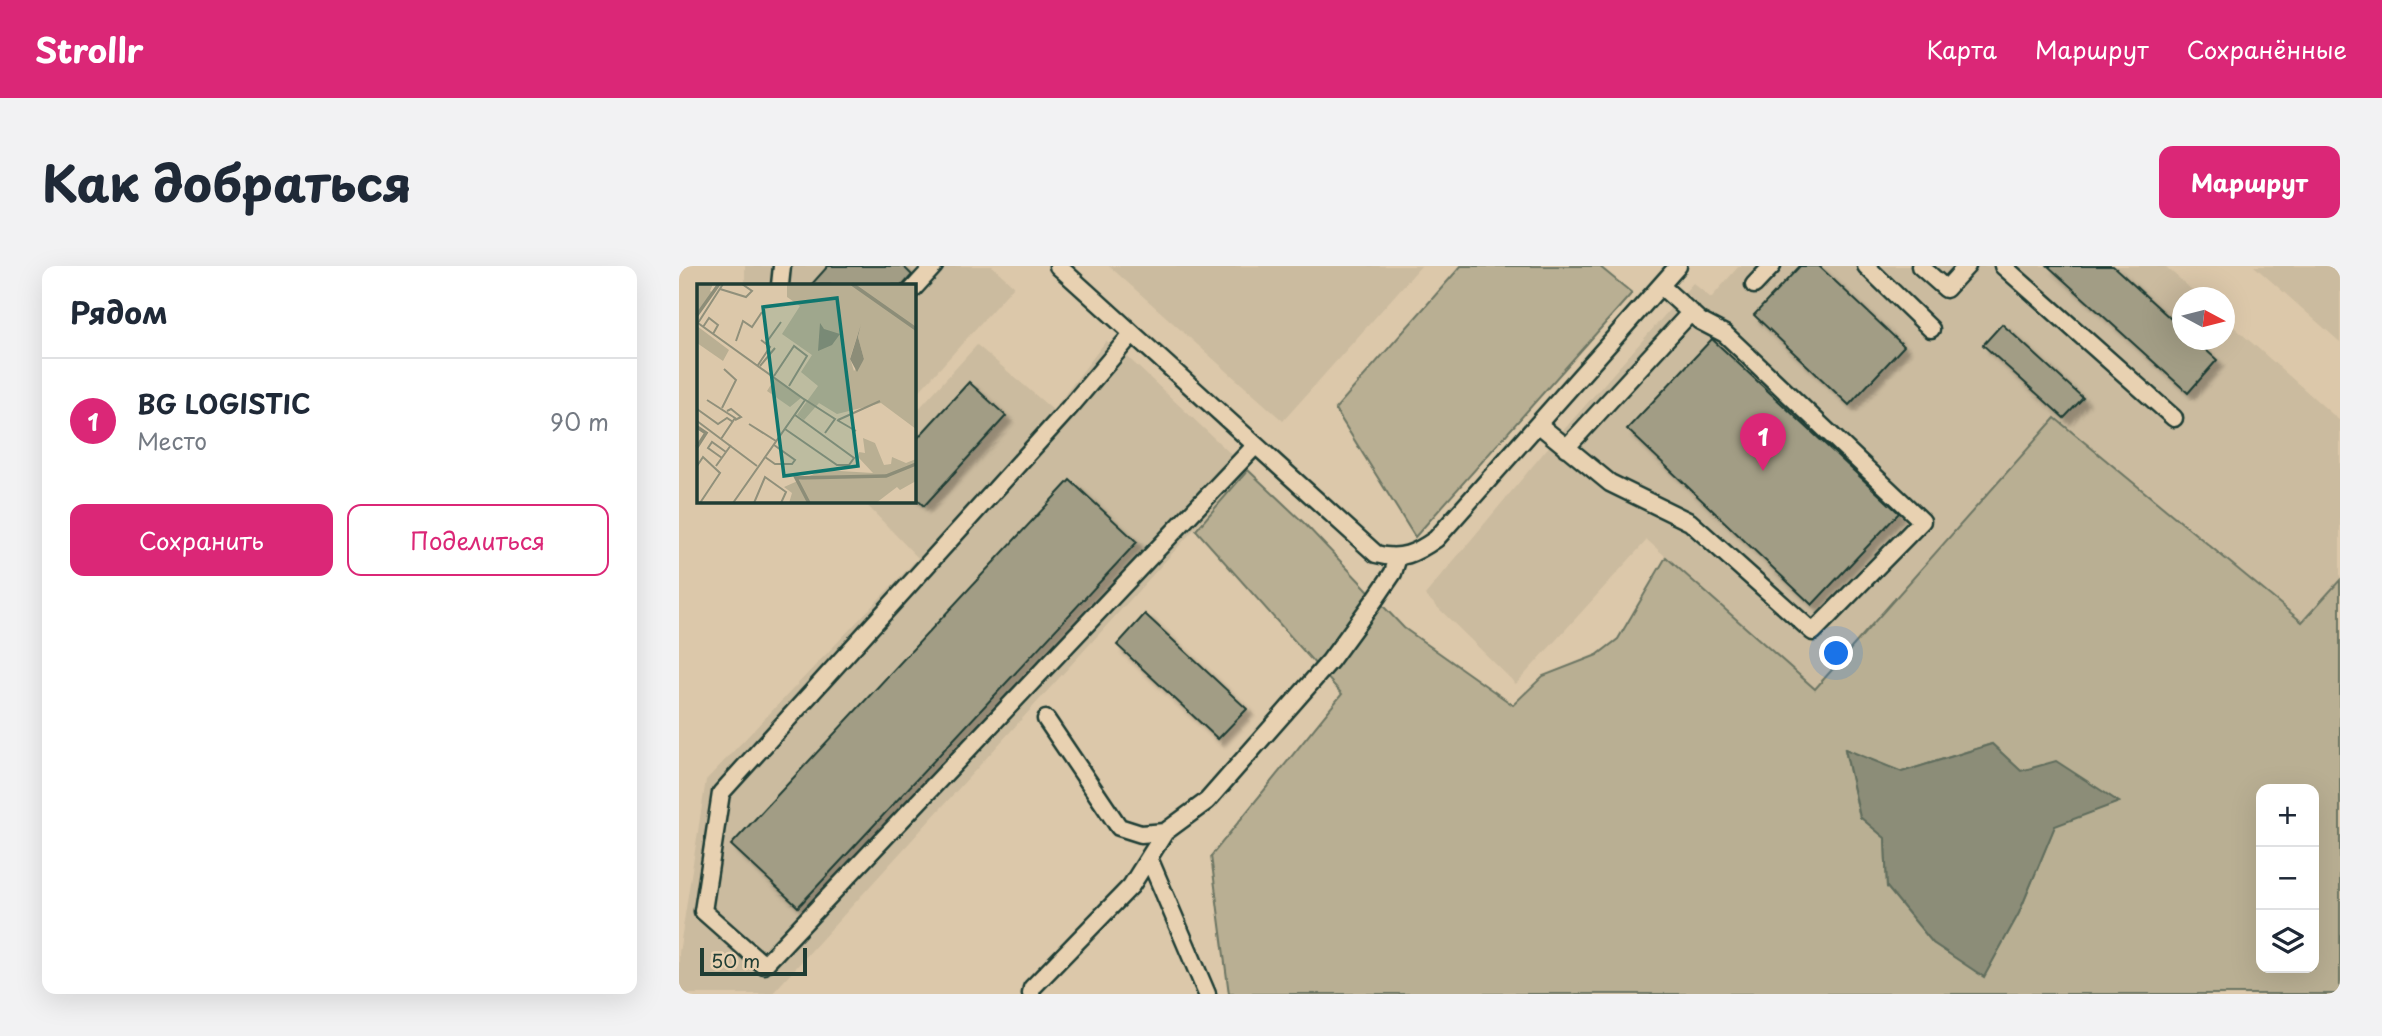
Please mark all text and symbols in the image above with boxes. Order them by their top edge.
text: Strollr [35,24,144,74]
text: Карта [1926,31,1997,67]
text: Маршрут [2035,31,2149,67]
text: Сохранённые [2187,31,2347,67]
text: Как добраться [42,145,412,219]
button: Маршрут [2159,146,2340,218]
inset map [697,284,915,502]
north arrow [2172,287,2235,350]
text: Рядом [70,289,168,334]
text: BG LOGISTIC [137,384,311,423]
text: 1 [88,404,99,439]
text: 90 m [550,404,609,439]
pin: 1 [1740,413,1786,471]
text: Место [137,423,207,458]
button: Сохранить [70,504,333,576]
button: Поделиться [347,504,609,576]
your location [1819,636,1853,670]
map controls [2256,784,2319,973]
button: + [2256,784,2319,847]
button: − [2256,847,2319,910]
button: layers [2256,910,2319,973]
scale bar [700,945,807,977]
text: 50 m [711,946,760,974]

